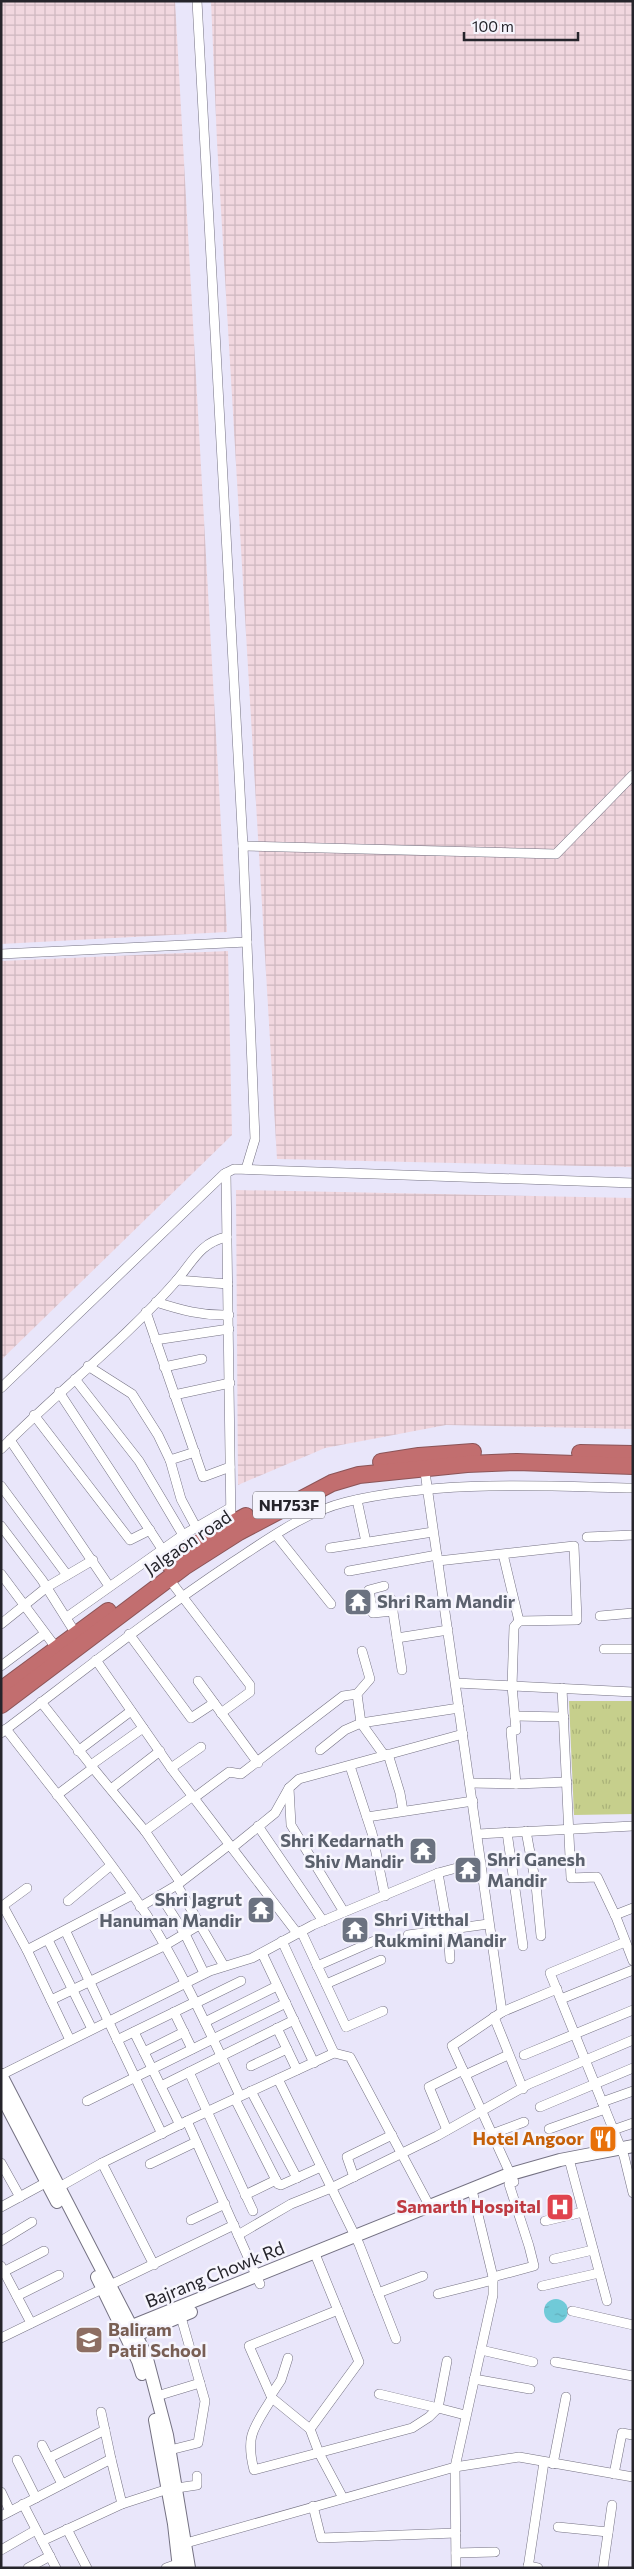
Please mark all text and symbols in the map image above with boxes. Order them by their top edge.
scale bar [464,10,578,42]
text: 100 m [472,17,514,35]
road number: NH753F [253,1492,325,1518]
street label: Jalgaon road [140,1505,235,1579]
temple icon: Shri Ram Mandir [343,1587,373,1617]
place label: Shri Ram Mandir [377,1590,516,1612]
place label: Shri Kedarnath Shiv Mandir [280,1829,405,1872]
temple icon: Shri Kedarnath Shiv Mandir [408,1836,438,1866]
place label: Shri Ganesh Mandir [487,1848,585,1891]
temple icon: Shri Ganesh Mandir [453,1855,483,1885]
place label: Shri Jagrut Hanuman Mandir [99,1888,243,1931]
temple icon: Shri Jagrut Hanuman Mandir [246,1895,276,1925]
place label: Shri Vitthal Rukmini Mandir [374,1908,507,1951]
temple icon: Shri Vitthal Rukmini Mandir [340,1915,370,1945]
restaurant icon: Hotel Angoor [588,2124,618,2154]
place label: Hotel Angoor [472,2127,585,2149]
hospital icon: Samarth Hospital [545,2192,575,2222]
place label: Samarth Hospital [397,2195,541,2217]
street label: Bajrang Chowk Rd [142,2236,287,2312]
place label: Baliram Patil School [108,2318,207,2361]
school or university icon: Baliram Patil School [74,2325,104,2355]

